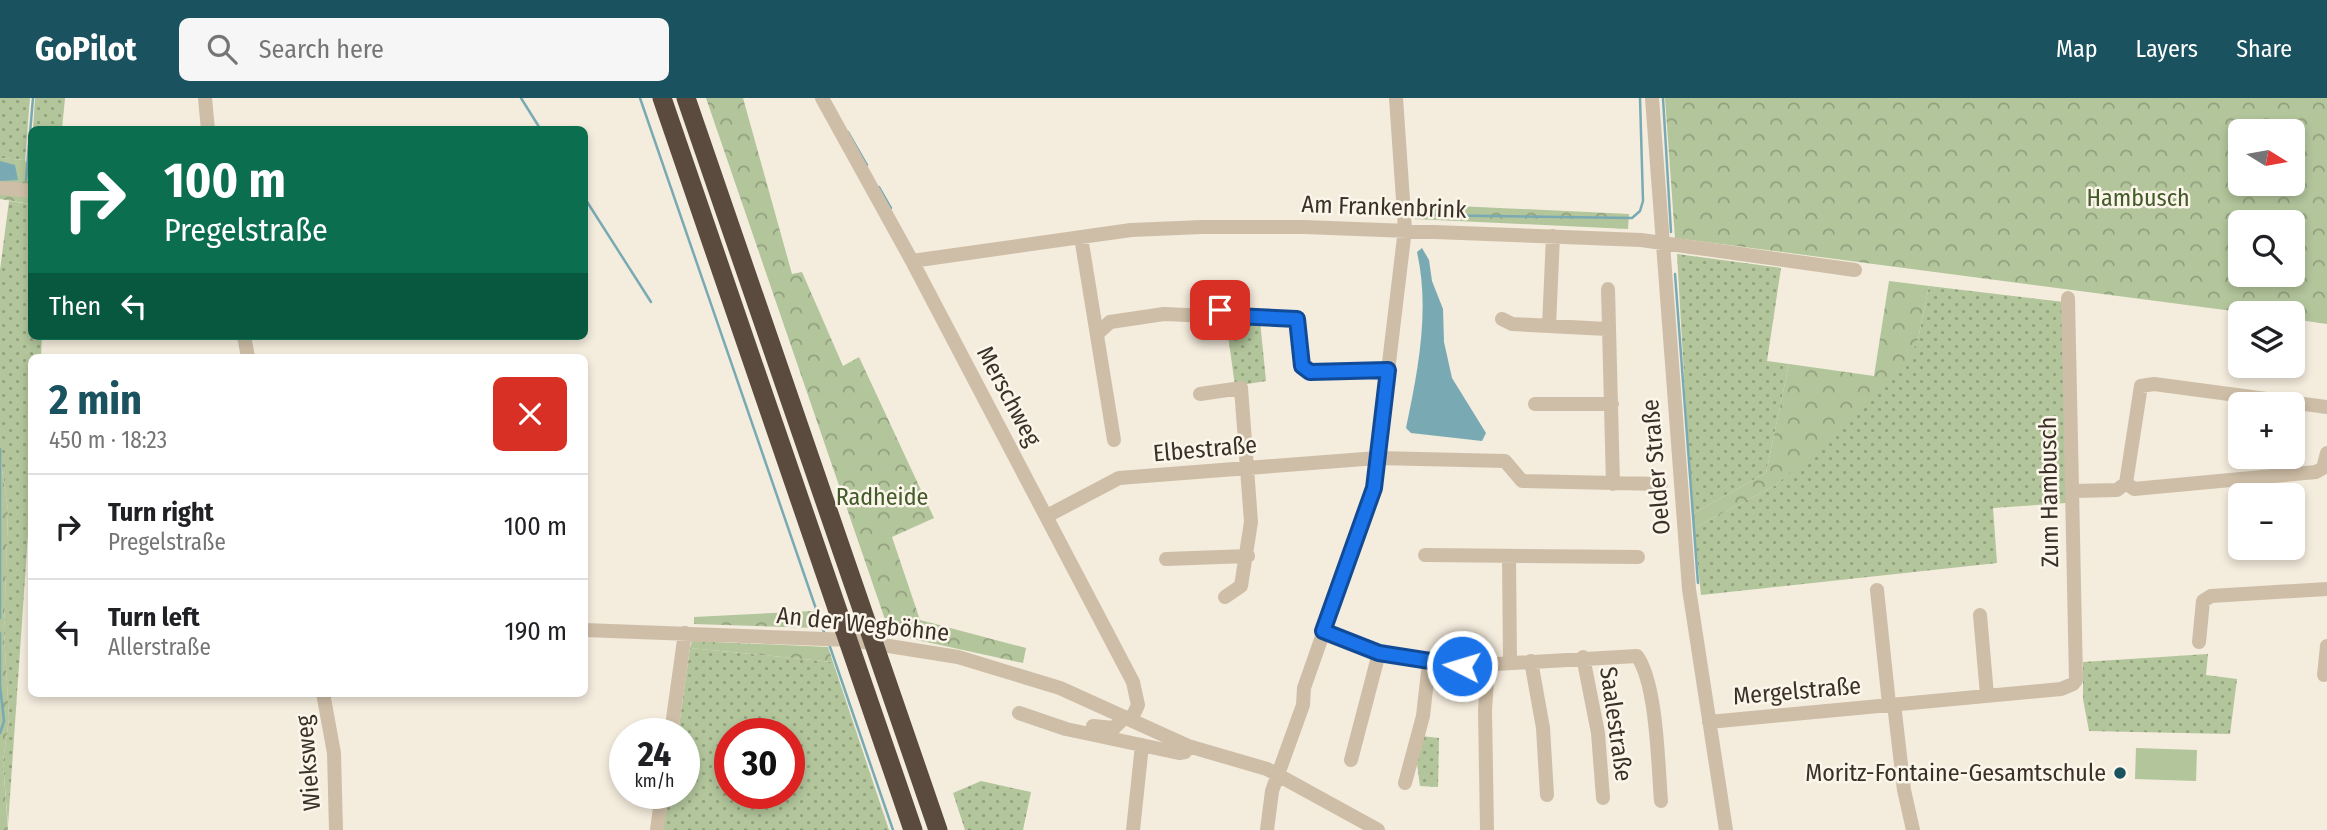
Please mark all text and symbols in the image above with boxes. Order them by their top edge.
search box [179,18,669,81]
text: GoPilot [35,29,137,69]
icon: search [203,30,241,68]
text: Search here [259,34,384,65]
text: Map [2056,35,2098,63]
text: Layers [2136,35,2198,63]
text: Share [2236,35,2292,63]
north arrow [2228,119,2305,196]
map controls [2228,119,2305,560]
text: 100 m [164,151,286,210]
icon: right [49,154,140,245]
park label: Hambusch [2086,184,2190,212]
street label: Am Frankenbrink [1301,190,1468,224]
button: search [2228,210,2305,287]
text: Pregelstraße [164,211,328,249]
pin [1190,280,1250,340]
icon: left [115,287,153,325]
text: Then [49,291,101,322]
icon: arrive [1201,291,1239,329]
button: layers [2228,301,2305,378]
street label: Merschweg [971,341,1047,451]
text: 2 min [49,375,142,425]
button: close [493,377,567,451]
button: + [2228,392,2305,469]
street label: Oelder Straße [1636,398,1676,536]
street label: Zum Hambusch [2034,416,2064,568]
text: 450 m · 18:23 [49,426,167,454]
street label: Elbestraße [1152,431,1258,467]
park label: Radheide [836,483,928,511]
button: − [2228,483,2305,560]
text: Turn right [108,497,214,528]
icon: right [49,508,87,546]
text: 100 m [504,511,567,542]
text: Pregelstraße [108,528,226,556]
street label: An der Wegböhne [775,601,951,647]
text: Turn left [108,602,200,633]
icon: left [49,613,87,651]
text: 190 m [505,616,567,647]
position arrow [1425,629,1499,703]
text: Allerstraße [108,633,211,661]
street label: Saalestraße [1594,665,1638,783]
street label: Mergelstraße [1732,671,1862,711]
street label: Wieksweg [290,713,326,812]
speed limit sign: 30 [714,718,805,809]
text: 24 [638,733,671,775]
place label: Moritz-Fontaine-Gesamtschule [1805,759,2106,787]
marker: Moritz-Fontaine-Gesamtschule [2112,765,2128,781]
text: km/h [634,770,675,792]

